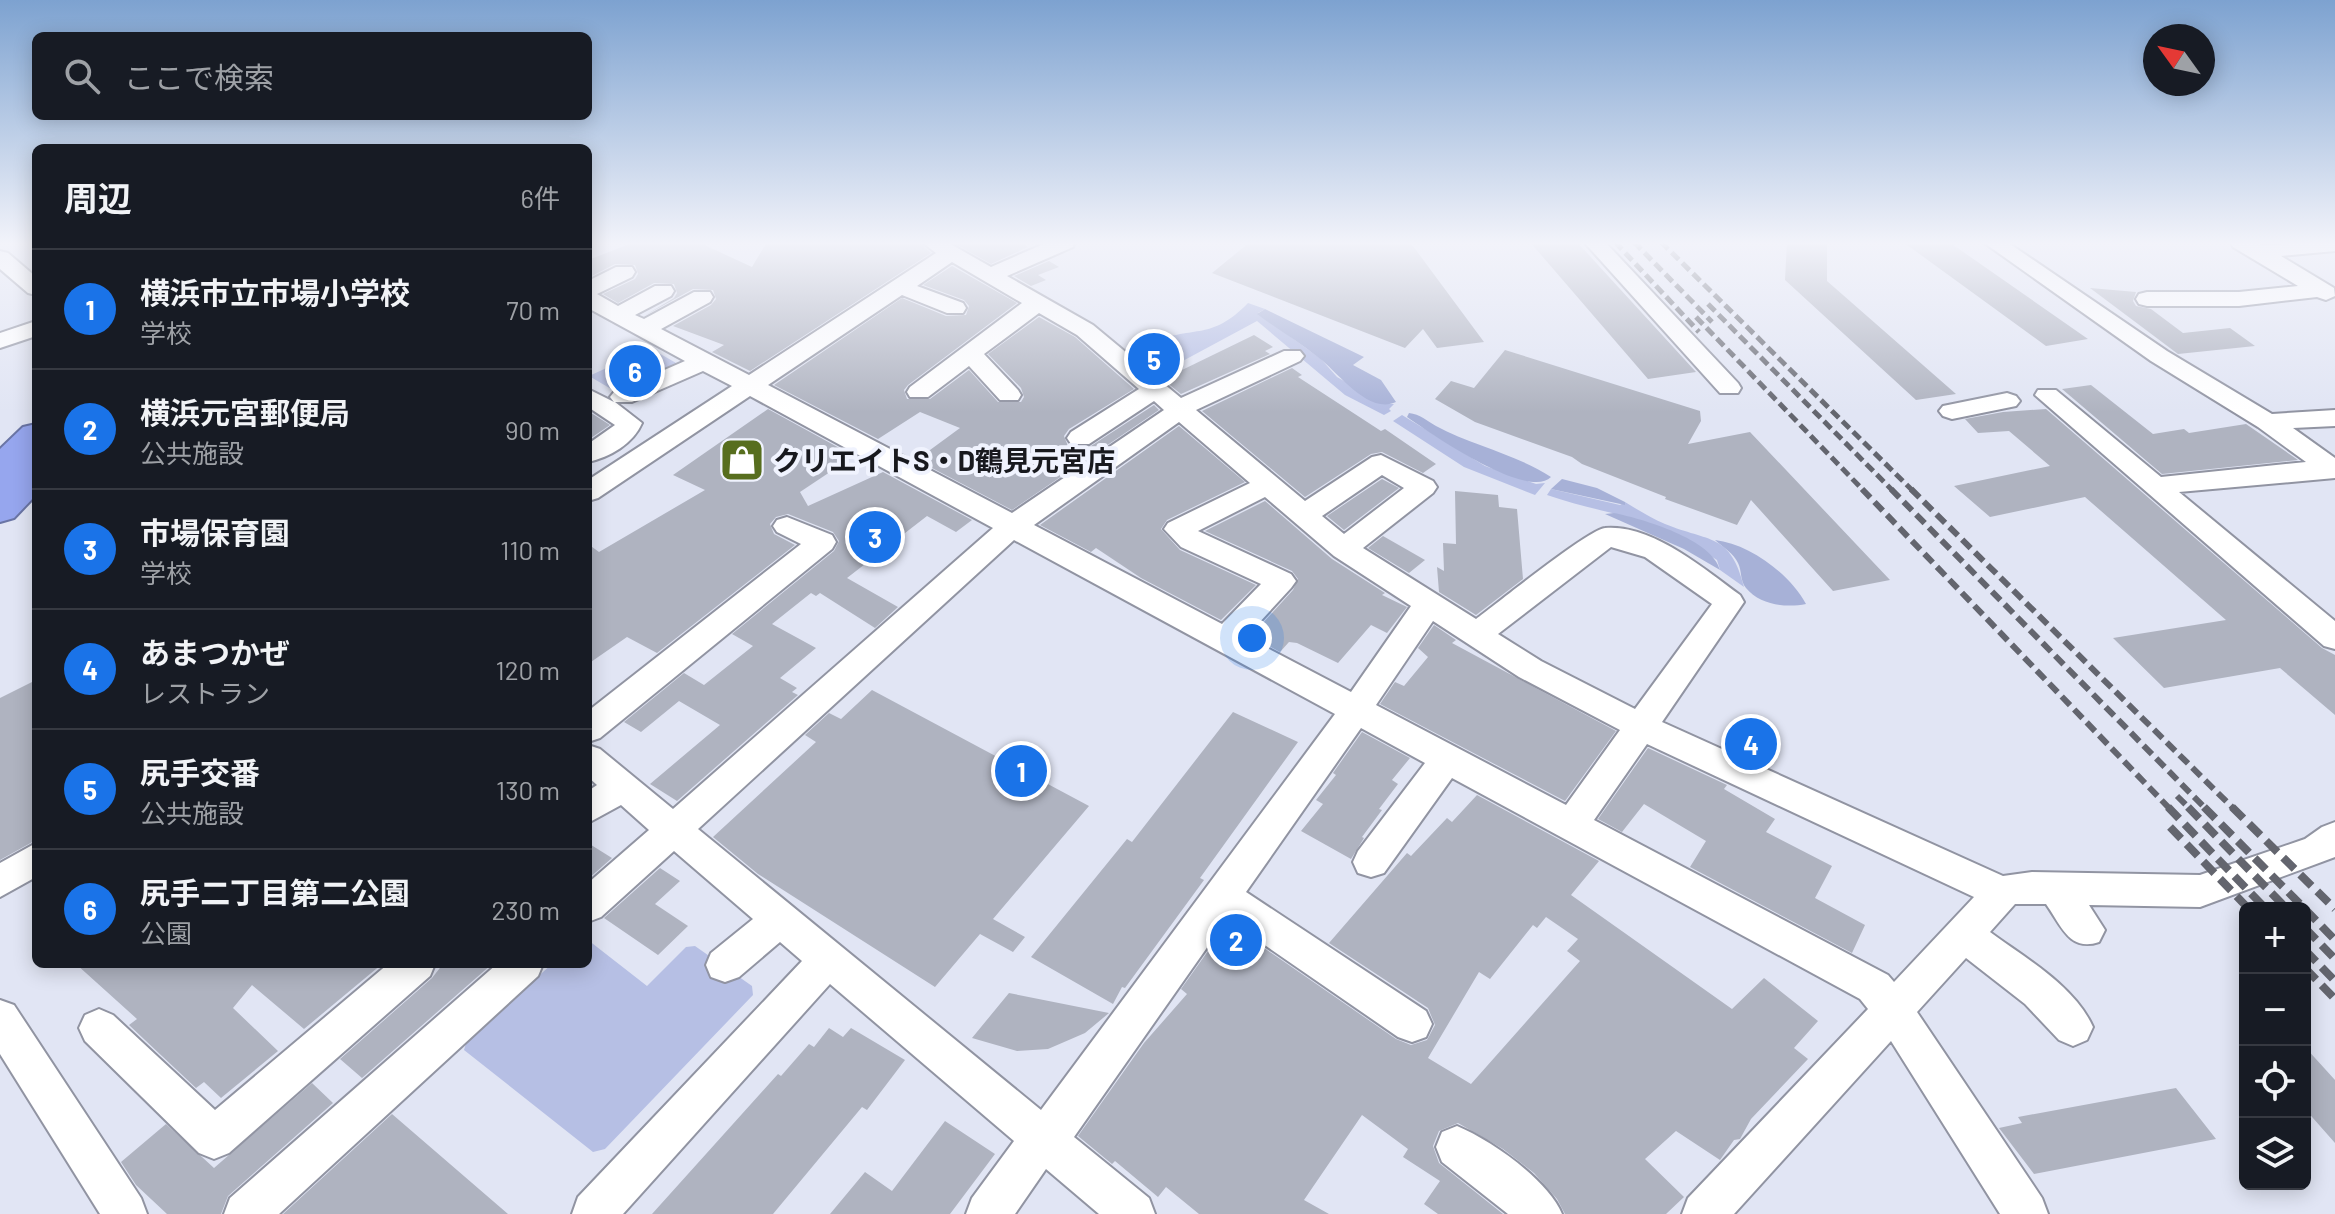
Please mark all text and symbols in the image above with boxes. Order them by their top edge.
north arrow [2143,24,2215,96]
search box [32,32,592,120]
icon: search [60,54,104,98]
text: ここで検索 [124,59,274,95]
text: 周辺 [64,177,132,218]
text: 6件 [521,182,560,213]
text: 横浜市立市場小学校 [140,274,410,310]
text: 1 [85,294,95,325]
text: 70 m [506,294,560,325]
text: 学校 [140,317,192,348]
pin: 5 [1128,329,1180,389]
pin: 6 [609,341,661,401]
text: 横浜元宮郵便局 [140,394,350,430]
text: 2 [83,414,97,445]
text: 90 m [505,414,560,445]
shop icon: クリエイトS・D鶴見元宮店 [718,436,766,484]
text: 公共施設 [140,437,244,468]
place label: クリエイトS・D鶴見元宮店 [773,443,1115,477]
pin: 3 [849,507,901,567]
text: 市場保育園 [140,514,290,550]
text: 3 [83,534,97,565]
text: 110 m [500,534,560,565]
text: 学校 [140,557,192,588]
your location [1232,618,1272,658]
text: あまつかぜ [140,634,290,670]
text: 4 [82,654,98,685]
text: 120 m [496,654,560,685]
text: レストラン [140,677,270,708]
pin: 4 [1725,714,1777,774]
pin: 1 [995,741,1047,801]
text: 尻手交番 [140,754,260,790]
text: 5 [83,774,97,805]
text: 130 m [496,774,560,805]
text: 公共施設 [140,797,244,828]
text: 尻手二丁目第二公園 [140,874,410,910]
text: 6 [83,894,97,925]
text: 230 m [491,894,560,925]
map controls [2239,902,2311,1190]
button: + [2239,902,2311,974]
pin: 2 [1210,910,1262,970]
text: 公園 [140,917,192,948]
button: − [2239,974,2311,1046]
button: locate [2239,1046,2311,1118]
button: layers [2239,1118,2311,1190]

